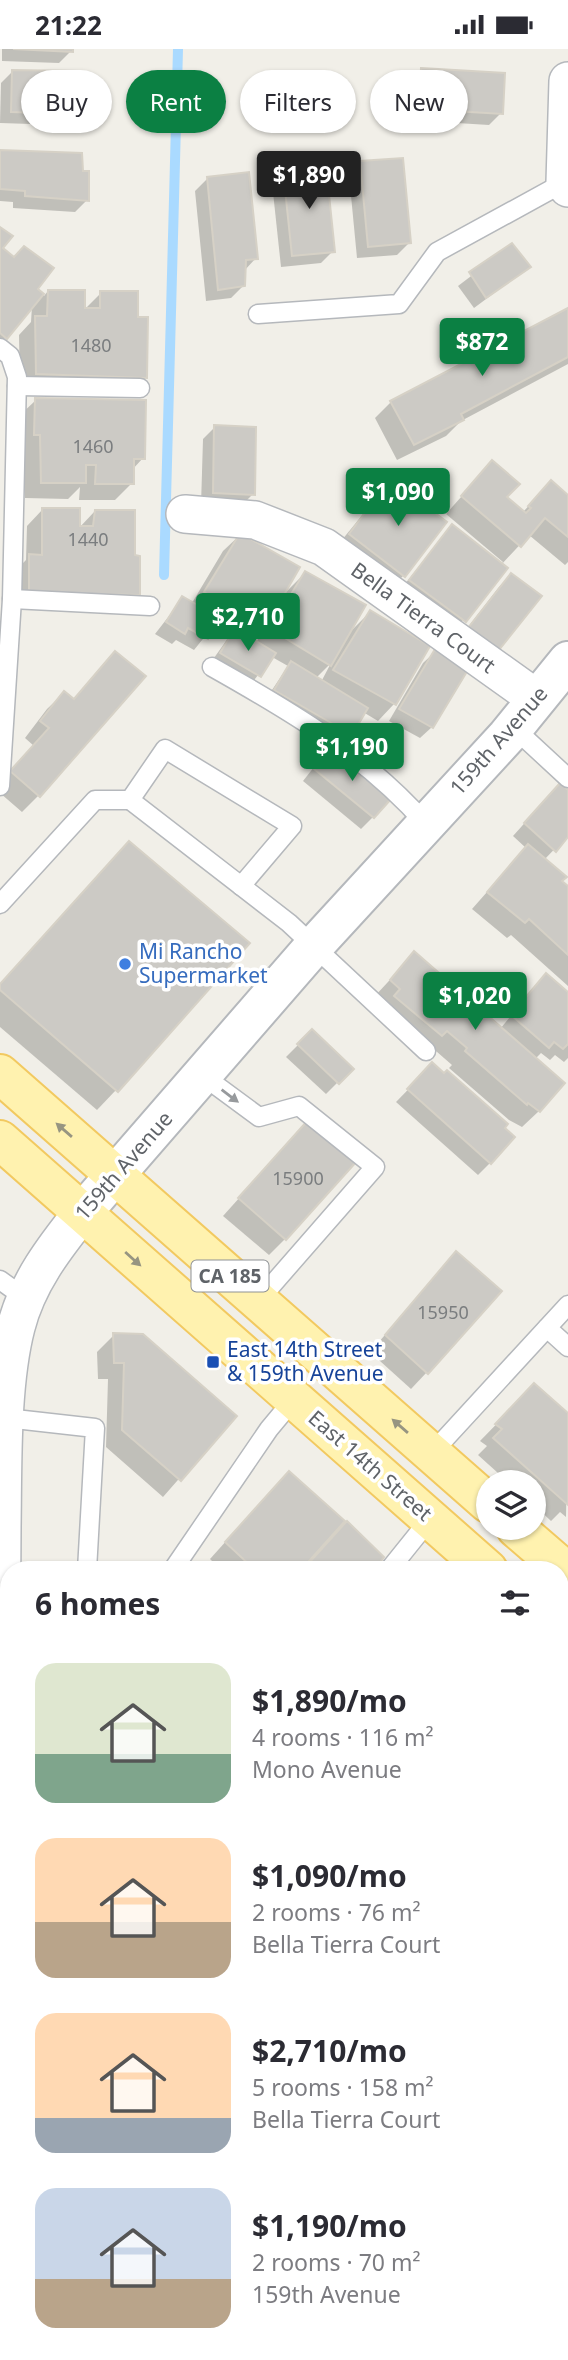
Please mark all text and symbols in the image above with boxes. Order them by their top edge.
text: 21:22 [35,7,102,43]
chip: Buy [21,70,112,133]
chip: Rent [126,70,226,133]
chip: Filters [240,70,356,133]
chip: New [370,70,468,133]
pin: $1,890 [252,151,366,211]
text: $1,890 [273,158,345,190]
pin: $872 [441,319,523,378]
text: $872 [456,325,508,357]
house number: 1480 [70,333,112,357]
house number: 1460 [72,434,114,458]
pin: $1,090 [341,469,455,528]
text: $1,090 [362,475,434,507]
house number: 1440 [67,527,109,551]
street label: Bella Tierra Court [346,555,502,679]
pin: $2,710 [191,593,305,653]
text: $2,710 [212,600,284,632]
street label: 159th Avenue [443,680,553,801]
pin: $1,190 [295,723,409,783]
text: $1,190 [316,730,388,762]
place label: Mi Rancho Supermarket [139,937,268,989]
marker: Mi Rancho Supermarket [117,956,133,972]
pin: $1,020 [418,972,532,1032]
text: $1,020 [439,979,511,1011]
one-way arrow [221,1089,239,1103]
street label: 159th Avenue [68,1105,178,1226]
one-way arrow [55,1123,72,1138]
house number: 15900 [272,1166,324,1190]
one-way arrow [124,1251,141,1266]
road number: CA 185 [191,1261,268,1291]
house number: 15950 [417,1300,469,1324]
place label: East 14th Street & 159th Avenue [227,1335,384,1387]
marker: East 14th Street & 159th Avenue [205,1354,221,1370]
street label: East 14th Street [303,1404,439,1527]
one-way arrow [391,1418,409,1434]
map controls [476,1470,546,1540]
button: layers [476,1470,546,1540]
text: 6 homes [35,1583,160,1624]
icon: filters [496,1584,534,1622]
text: $1,890/mo [252,1680,407,1721]
icon: home [91,1691,175,1775]
text: 4 rooms · 116 m² [252,1721,434,1753]
text: Mono Avenue [252,1753,402,1785]
text: $1,090/mo [252,1855,407,1896]
icon: home [91,1866,175,1950]
text: 2 rooms · 76 m² [252,1896,421,1928]
text: Bella Tierra Court [252,1928,440,1960]
text: $2,710/mo [252,2030,407,2071]
icon: home [91,2041,175,2125]
text: 5 rooms · 158 m² [252,2071,434,2103]
text: Bella Tierra Court [252,2103,440,2135]
text: $1,190/mo [252,2205,407,2246]
icon: home [91,2216,175,2300]
text: 2 rooms · 70 m² [252,2246,421,2278]
text: 159th Avenue [252,2278,401,2310]

